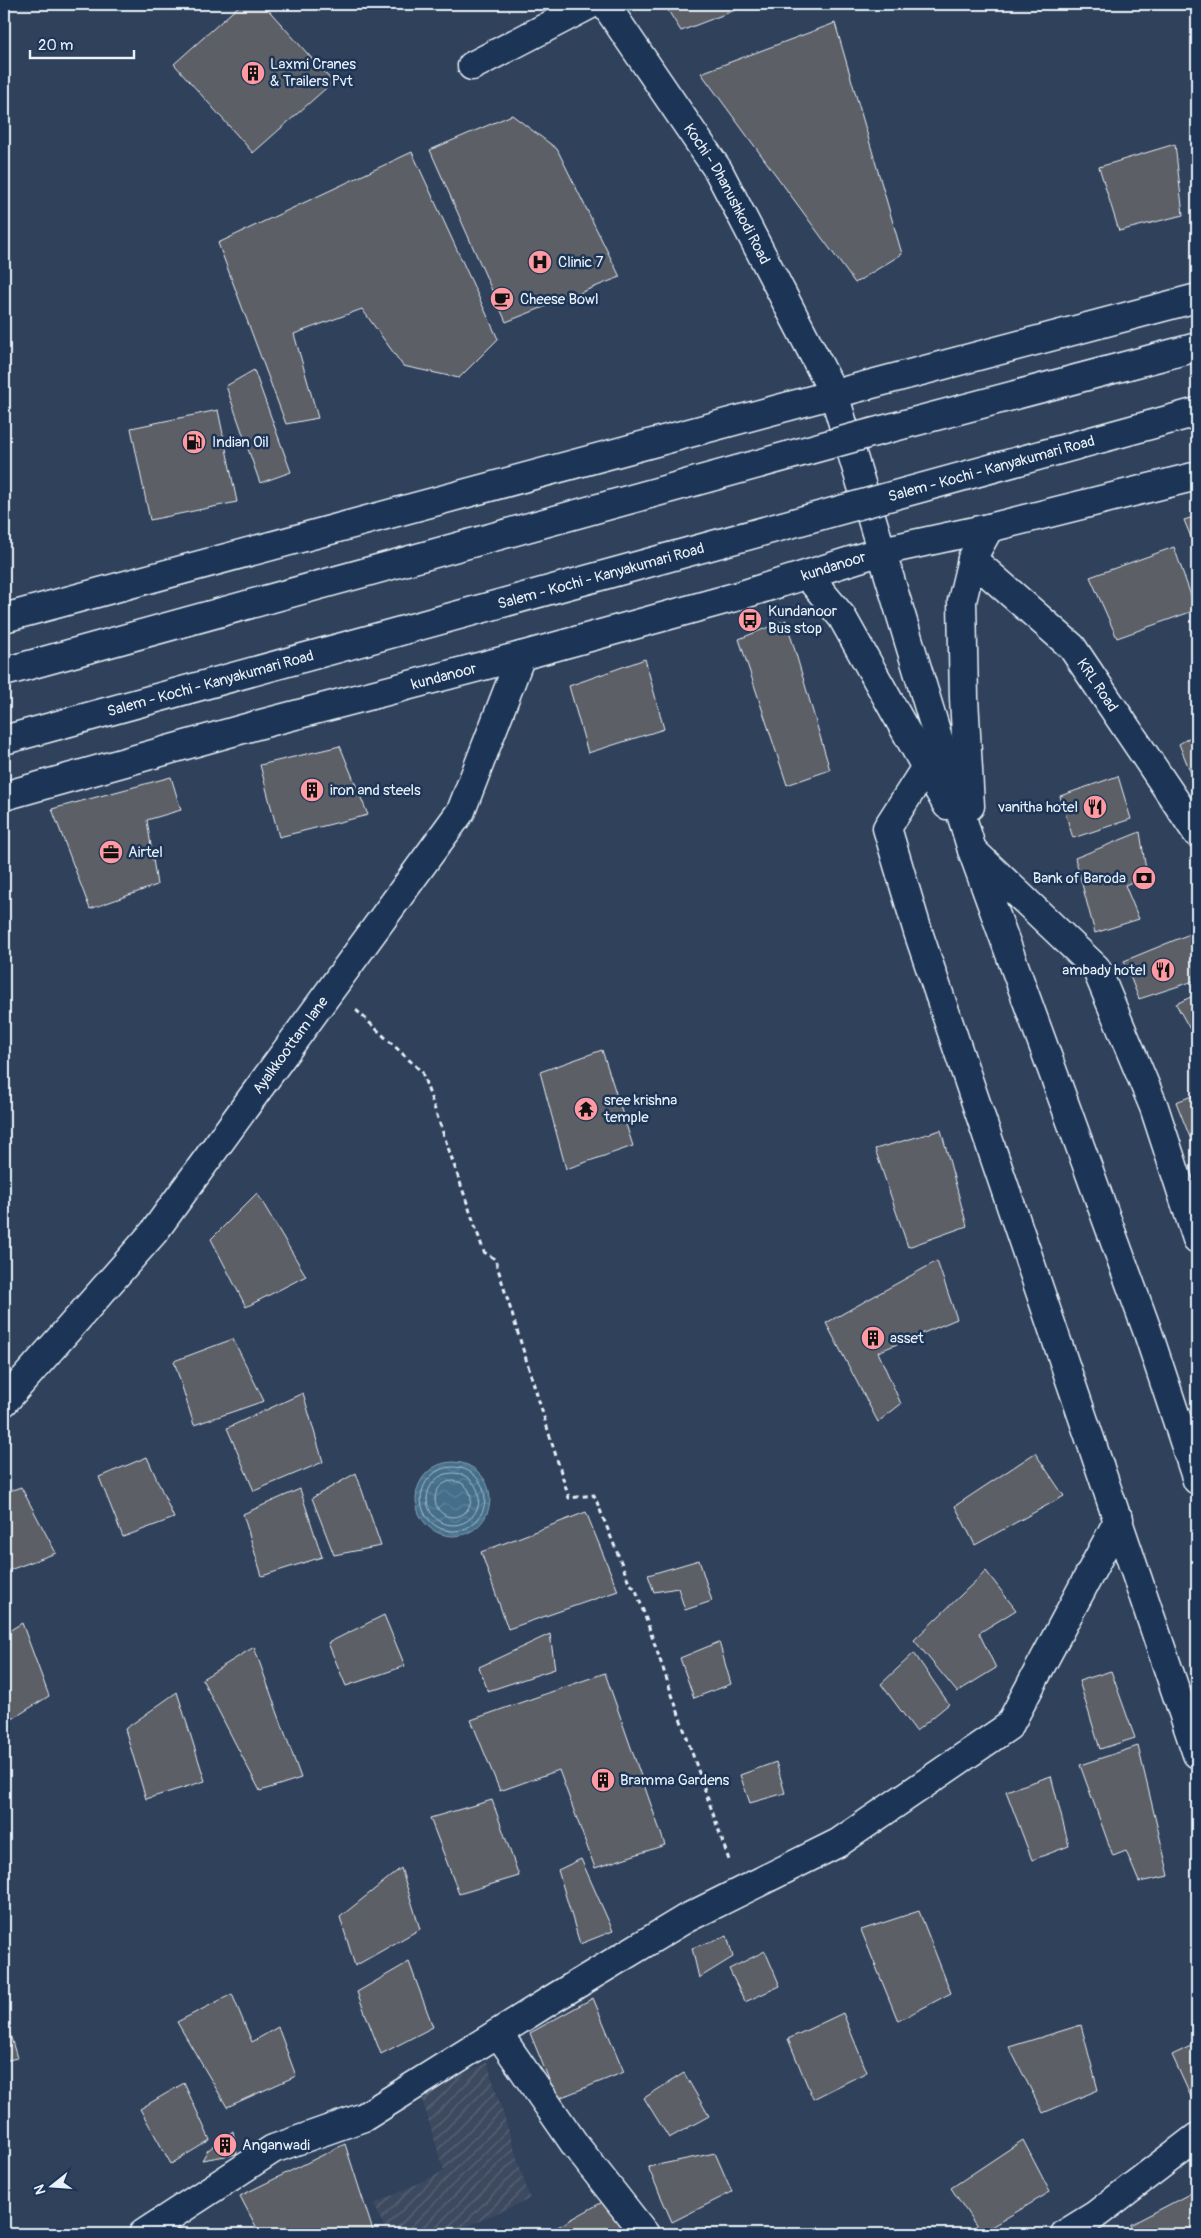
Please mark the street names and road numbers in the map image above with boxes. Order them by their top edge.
street label: Kochi - Dhanushkodi Road [680,120,775,267]
street label: Salem - Kochi - Kanyakumari Road [886,431,1097,506]
street label: Salem - Kochi - Kanyakumari Road [495,538,706,613]
street label: kundanoor [799,547,869,585]
street label: Salem - Kochi - Kanyakumari Road [105,646,316,721]
street label: KRL Road [1073,655,1122,715]
street label: kundanoor [409,658,479,694]
street label: Ayalkkoottam lane [248,992,333,1098]

